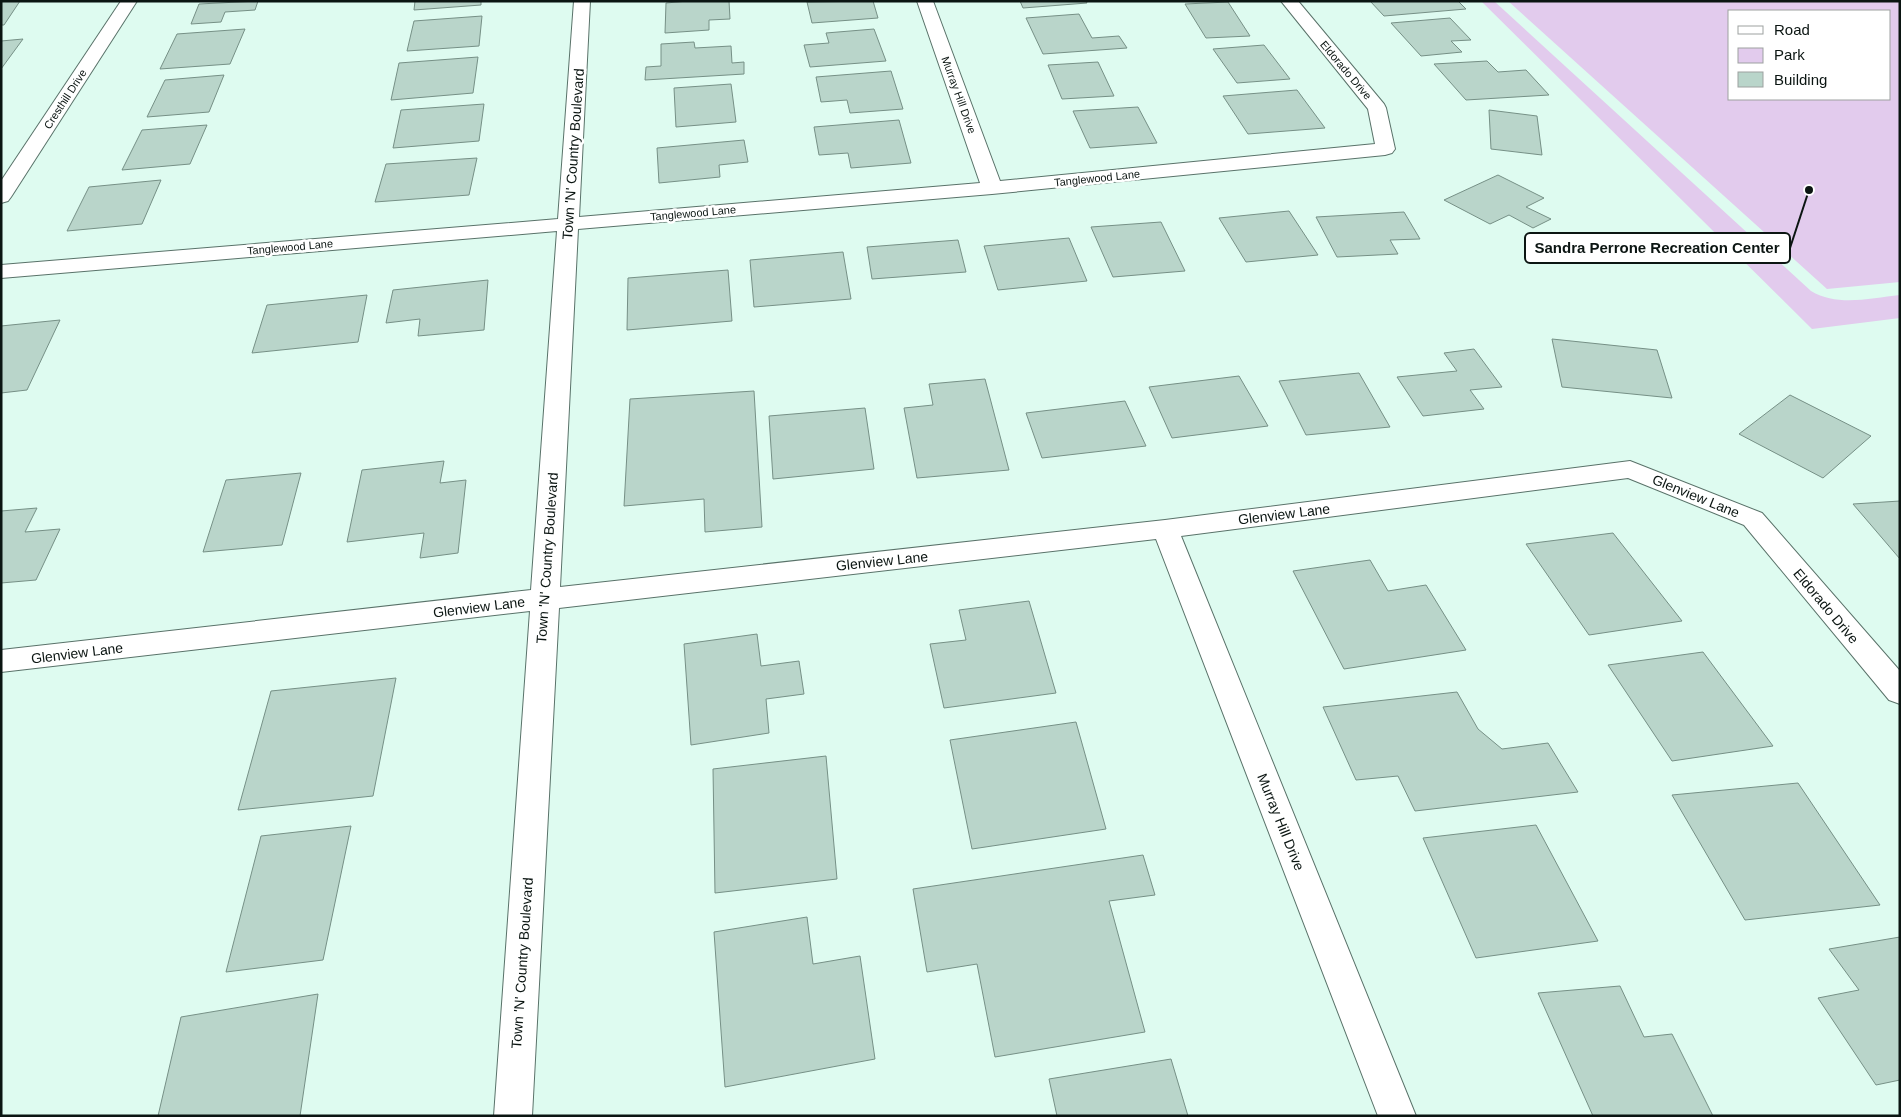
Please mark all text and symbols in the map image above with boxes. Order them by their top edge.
legend [1728,10,1891,100]
text: Road [1774,21,1810,38]
street label: Eldorado Drive [1318,38,1374,102]
text: Park [1774,46,1805,63]
street label: Murray Hill Drive [939,55,979,135]
street label: Cresthill Drive [41,67,89,131]
street label: Town 'N' Country Boulevard [559,68,587,240]
text: Building [1774,71,1827,88]
street label: Tanglewood Lane [1053,168,1141,188]
street label: Tanglewood Lane [650,203,736,223]
callout: Sandra Perrone Recreation Center [1525,233,1790,263]
street label: Tanglewood Lane [247,237,333,257]
text: Sandra Perrone Recreation Center [1534,239,1780,256]
street label: Glenview Lane [1650,471,1742,521]
street label: Town 'N' Country Boulevard [533,472,561,644]
street label: Glenview Lane [1237,500,1331,528]
street label: Glenview Lane [835,548,929,574]
street label: Eldorado Drive [1790,565,1862,647]
street label: Glenview Lane [432,593,526,621]
street label: Glenview Lane [30,639,124,667]
street label: Murray Hill Drive [1254,771,1308,873]
street label: Town 'N' Country Boulevard [508,877,536,1049]

